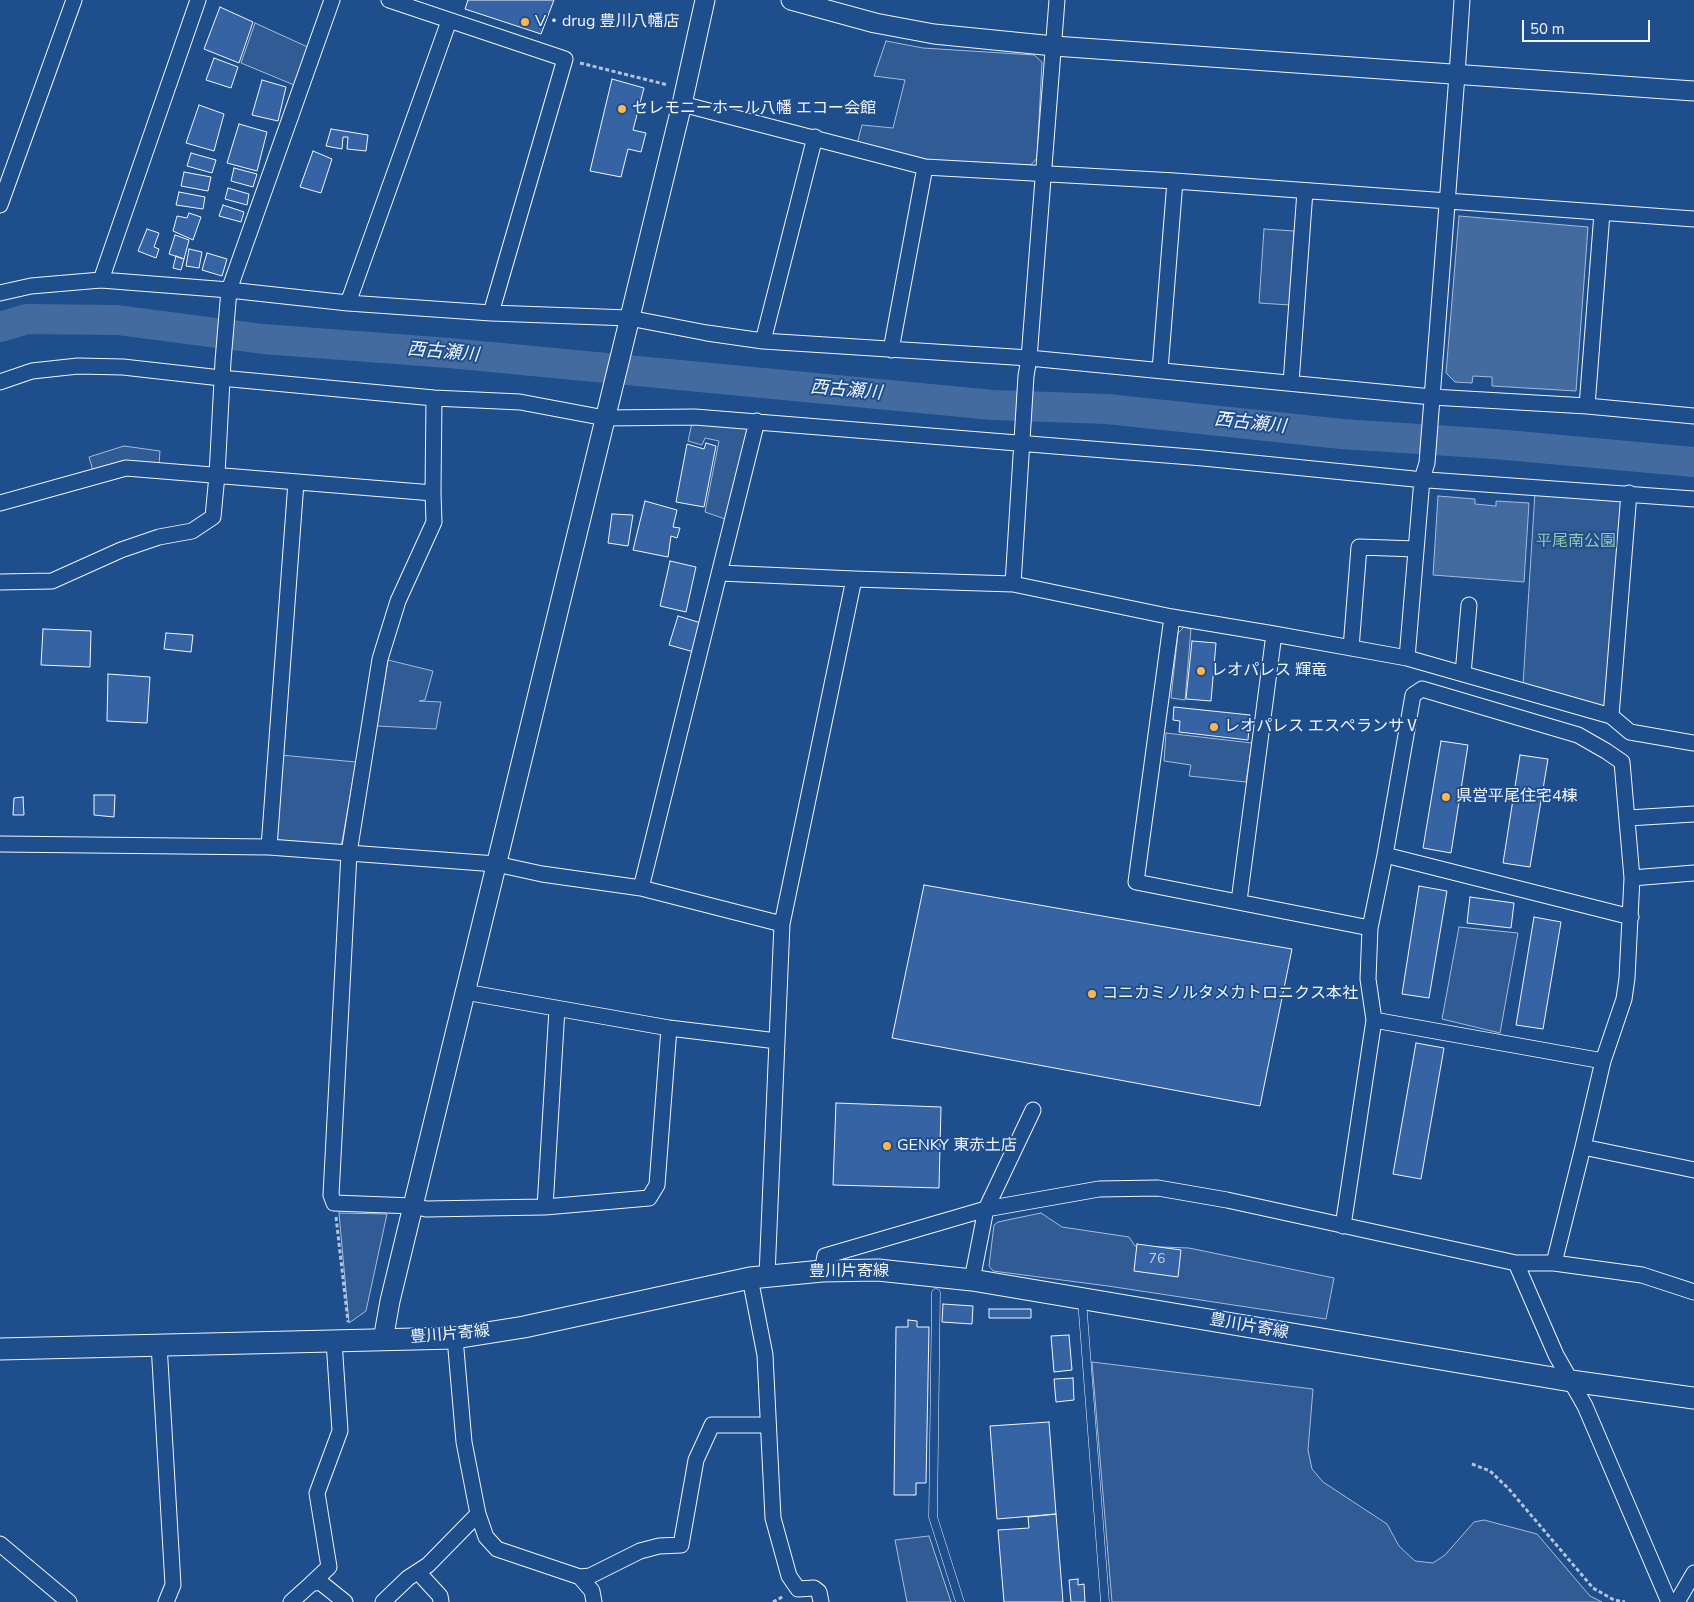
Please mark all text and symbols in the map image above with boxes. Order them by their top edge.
scale bar [1524,10,1652,42]
place label: V・drug 豊川八幡店 [535,12,680,32]
marker: V・drug 豊川八幡店 [519,16,531,28]
text: 50 m [1530,19,1565,39]
place label: セレモニーホール八幡 エコー会館 [632,99,876,119]
marker: セレモニーホール八幡 エコー会館 [616,103,628,115]
water label: 西古瀬川 [406,339,480,367]
water label: 西古瀬川 [809,377,883,405]
water label: 西古瀬川 [1213,409,1287,439]
park label: 平尾南公園 [1536,532,1616,552]
place label: レオパレス 輝竜 [1211,661,1327,681]
marker: レオパレス 輝竜 [1195,665,1207,677]
place label: レオパレス エスペランサⅤ [1224,717,1420,737]
marker: レオパレス エスペランサⅤ [1208,721,1220,733]
place label: 県営平尾住宅4棟 [1456,787,1578,807]
marker: 県営平尾住宅4棟 [1440,791,1452,803]
place label: コニカミノルタメカトロニクス本社 [1102,984,1358,1004]
marker: コニカミノルタメカトロニクス本社 [1086,988,1098,1000]
place label: GENKY 東赤土店 [897,1136,1017,1156]
marker: GENKY 東赤土店 [881,1140,893,1152]
house number: 76 [1149,1252,1165,1268]
street label: 豊川片寄線 [809,1262,889,1282]
street label: 豊川片寄線 [1208,1311,1290,1343]
street label: 豊川片寄線 [409,1322,491,1348]

